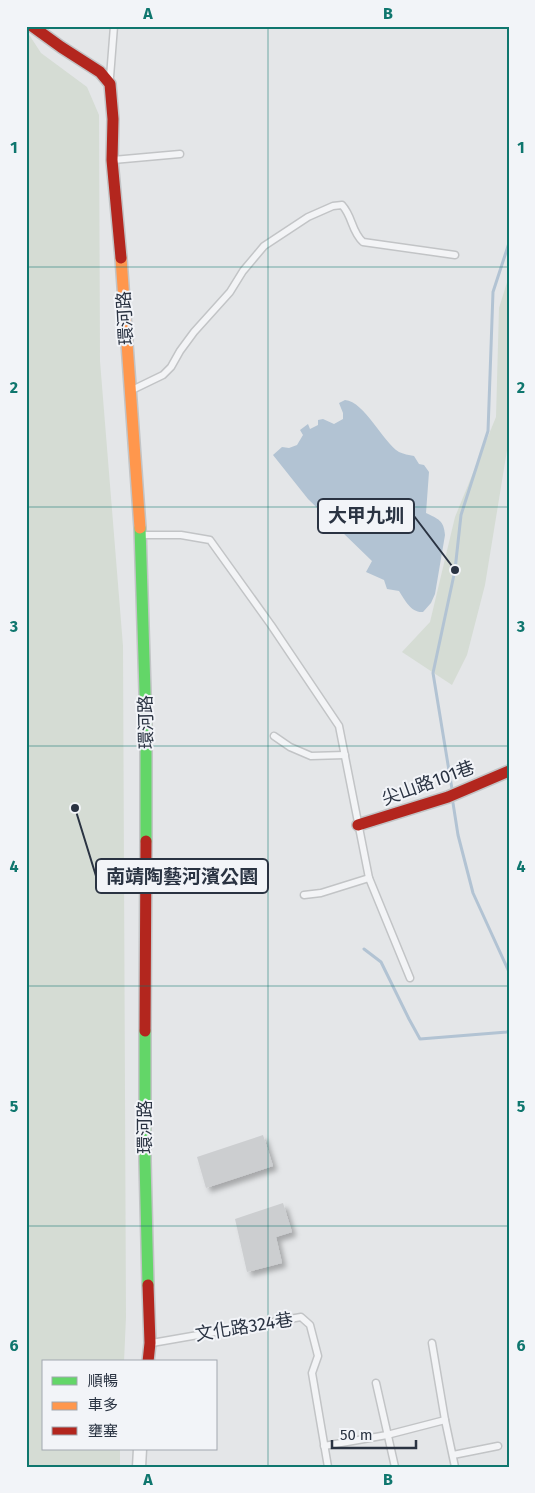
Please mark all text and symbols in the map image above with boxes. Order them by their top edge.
text: A [142,4,153,23]
text: B [383,4,393,23]
text: 1 [10,138,18,157]
text: 1 [517,138,525,157]
street label: 環河路 [113,290,137,346]
text: 2 [10,378,18,397]
text: 2 [517,378,525,397]
callout: 大甲九圳 [318,499,414,533]
text: 大甲九圳 [328,504,404,527]
text: 3 [9,617,18,636]
text: 3 [516,617,525,636]
street label: 環河路 [135,695,157,749]
street label: 尖山路101巷 [379,756,477,810]
text: 4 [9,857,19,876]
text: 4 [516,857,526,876]
callout: 南靖陶藝河濱公園 [96,859,268,893]
text: 南靖陶藝河濱公園 [106,865,258,888]
text: 5 [10,1097,19,1116]
text: 5 [517,1097,526,1116]
street label: 環河路 [134,1100,156,1154]
street label: 文化路324巷 [193,1308,295,1346]
text: 6 [9,1336,19,1355]
text: 6 [516,1336,526,1355]
legend [42,1360,218,1450]
text: 順暢 [88,1372,118,1390]
text: 車多 [88,1396,118,1414]
scale bar [332,1418,416,1450]
text: 壅塞 [88,1422,118,1440]
text: 50 m [340,1426,373,1444]
text: A [142,1470,153,1489]
text: B [383,1470,393,1489]

